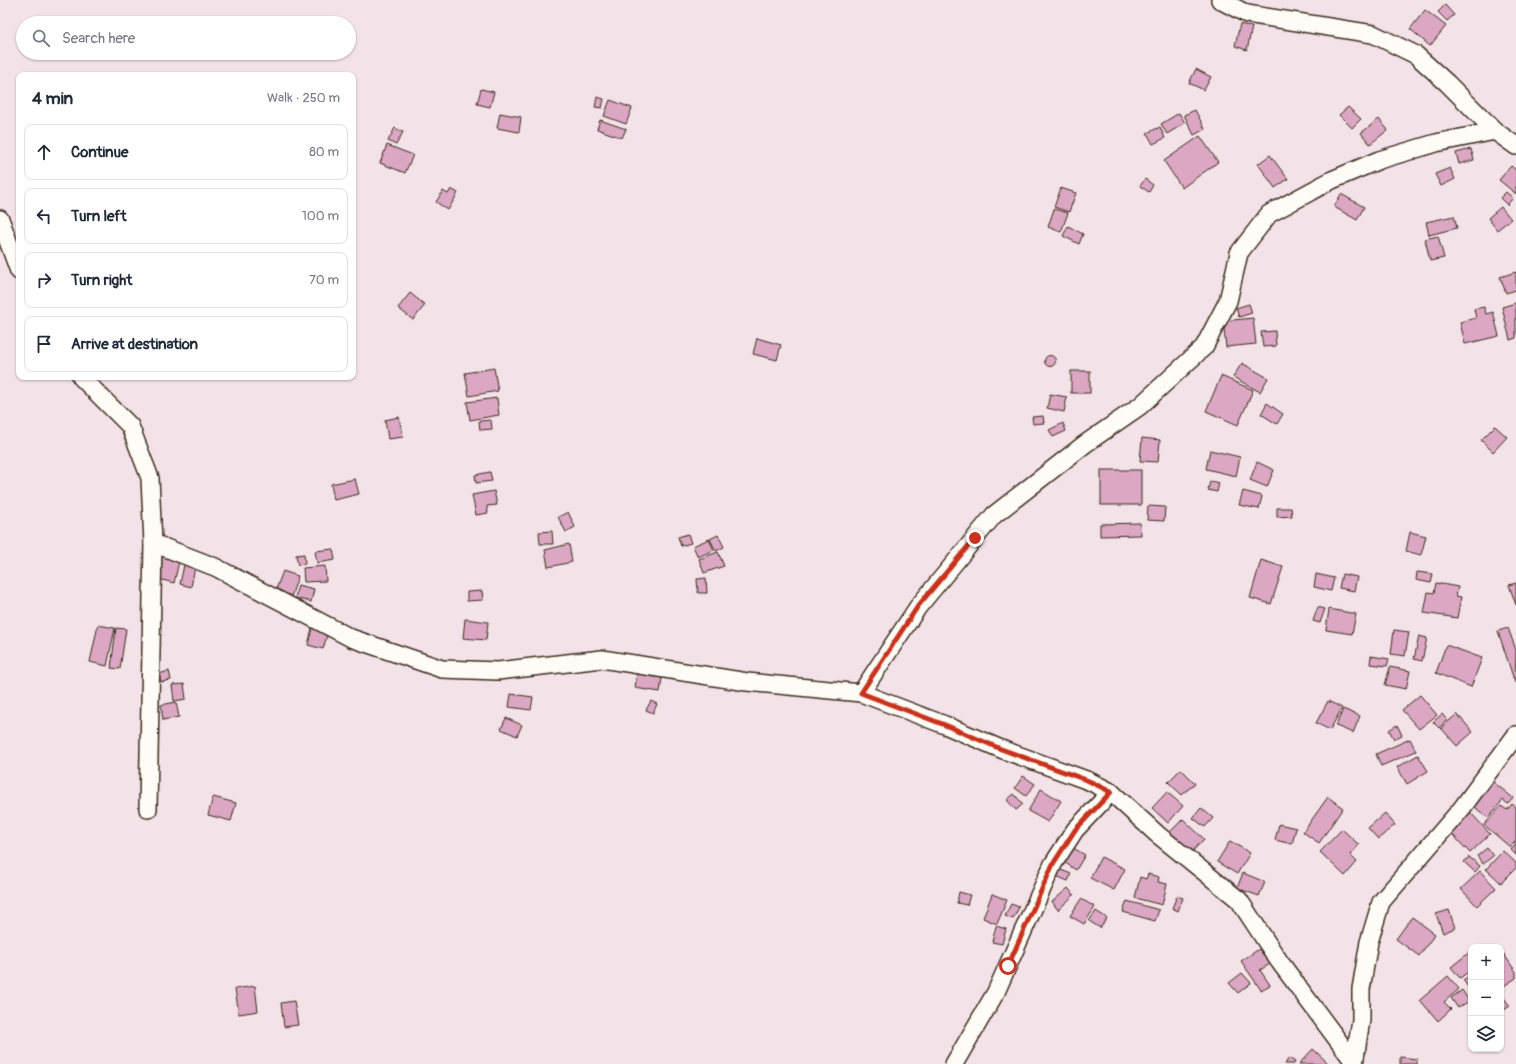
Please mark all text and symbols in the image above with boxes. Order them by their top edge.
search box [16,16,356,60]
icon: search [30,27,52,49]
text: Search here [62,29,135,48]
text: 4 min [32,88,73,109]
text: Walk · 250 m [267,90,340,106]
icon: ahead [33,141,55,163]
text: Continue [71,143,129,162]
text: 80 m [309,144,339,160]
icon: left [33,205,55,227]
text: Turn left [71,207,127,226]
text: 100 m [302,208,339,224]
icon: right [33,269,55,291]
text: Turn right [71,271,132,290]
text: 70 m [309,272,339,288]
icon: arrive [33,333,55,355]
text: Arrive at destination [71,335,198,354]
route end [966,529,984,547]
map controls [1468,944,1504,1052]
button: + [1468,944,1504,980]
route start [999,957,1017,975]
button: − [1468,980,1504,1016]
button: layers [1468,1016,1504,1052]

